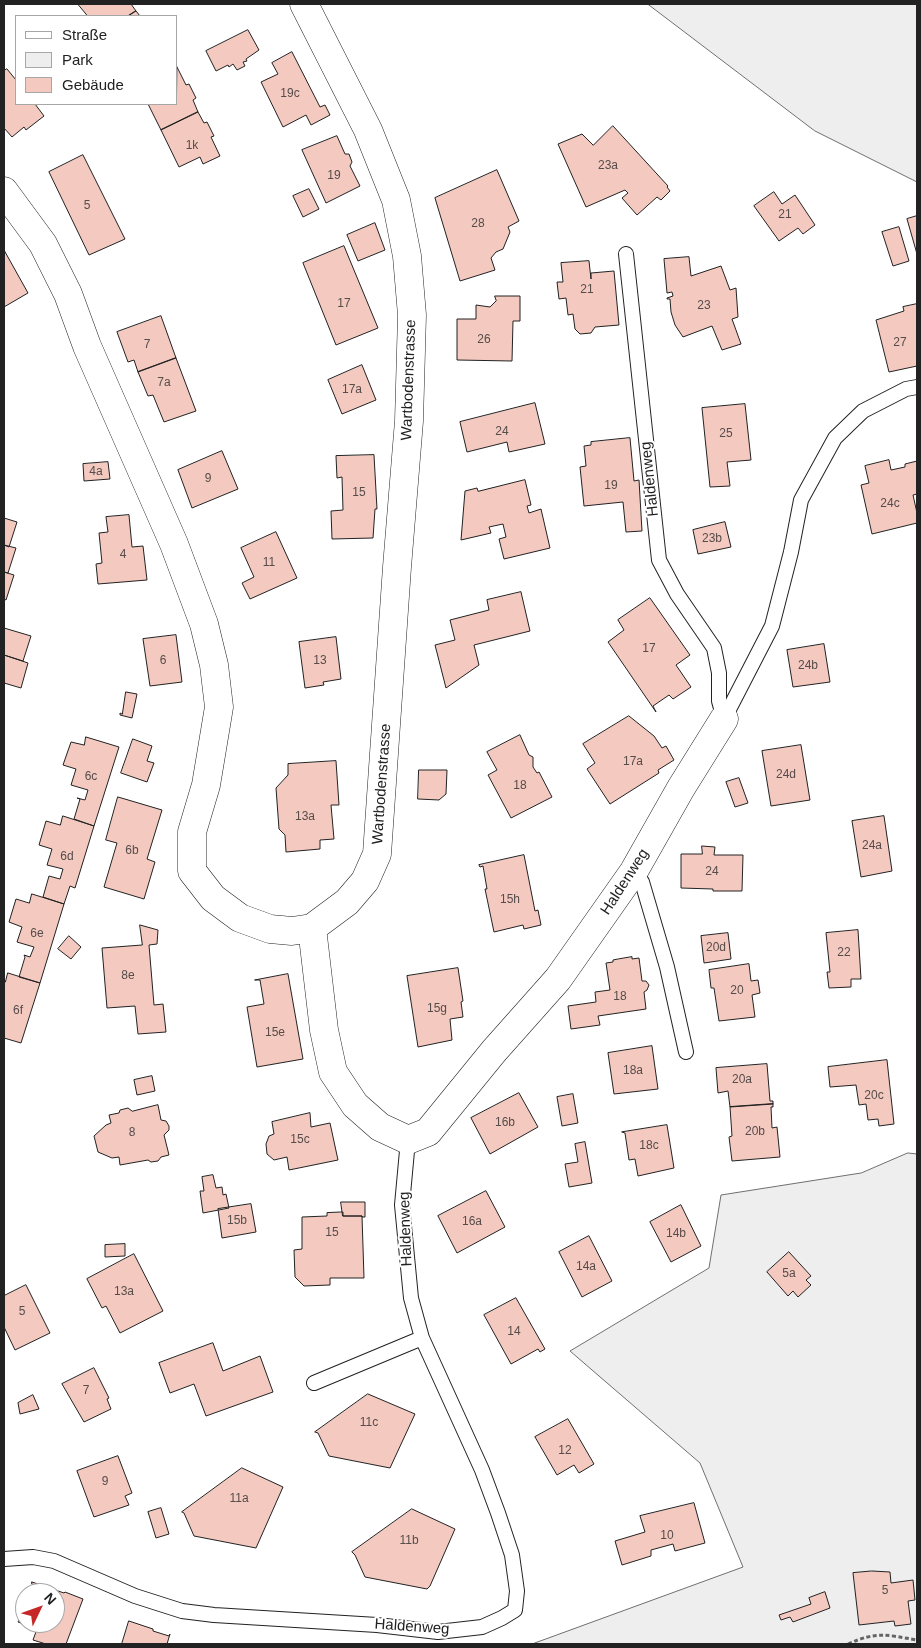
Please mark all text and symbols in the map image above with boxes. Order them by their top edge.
legend [15,15,178,105]
text: Straße [62,26,107,43]
text: Park [62,51,93,68]
text: Gebäude [62,76,124,93]
house number: 19c [280,87,300,101]
house number: 1k [186,139,198,153]
house number: 23a [598,159,618,173]
house number: 19 [327,169,341,183]
house number: 5 [84,199,90,213]
house number: 21 [778,208,792,222]
house number: 28 [471,217,485,231]
house number: 21 [580,283,594,297]
house number: 17 [337,297,351,311]
house number: 23 [697,299,711,313]
street label: Wartbodenstrasse [398,319,420,441]
house number: 26 [477,333,491,347]
house number: 27 [893,336,907,350]
house number: 7 [144,338,150,352]
house number: 7a [157,376,171,390]
house number: 17a [342,383,362,397]
house number: 24 [495,425,509,439]
house number: 25 [719,427,733,441]
street label: Haldenweg [637,441,663,517]
house number: 4a [89,465,103,479]
house number: 9 [205,472,211,486]
house number: 19 [604,479,618,493]
house number: 15 [352,486,366,500]
house number: 24c [880,497,900,511]
house number: 23b [702,532,722,546]
house number: 4 [120,548,126,562]
house number: 11 [263,556,275,570]
house number: 17 [642,642,656,656]
house number: 6 [160,654,166,668]
house number: 13 [313,654,327,668]
house number: 24b [798,659,818,673]
street label: Wartbodenstrasse [369,723,395,845]
house number: 17a [623,755,643,769]
house number: 24d [776,768,796,782]
house number: 6c [85,770,97,784]
house number: 18 [513,779,527,793]
house number: 13a [295,810,315,824]
house number: 24a [862,839,882,853]
house number: 6b [125,844,139,858]
street label: Haldenweg [597,846,653,918]
house number: 6d [60,850,74,864]
house number: 24 [705,865,719,879]
house number: 15h [500,893,520,907]
house number: 6e [30,927,44,941]
house number: 20d [706,941,726,955]
house number: 22 [837,946,851,960]
house number: 8e [121,969,135,983]
house number: 20 [730,984,744,998]
house number: 18 [613,990,627,1004]
house number: 15g [427,1002,447,1016]
house number: 6f [13,1004,23,1018]
house number: 15e [265,1026,285,1040]
house number: 18a [623,1064,643,1078]
house number: 20a [732,1073,752,1087]
house number: 20c [864,1089,884,1103]
house number: 16b [495,1116,515,1130]
house number: 20b [745,1125,765,1139]
house number: 8 [129,1126,135,1140]
house number: 15c [290,1133,310,1147]
house number: 18c [639,1139,659,1153]
street label: Haldenweg [396,1191,416,1267]
house number: 15b [227,1214,247,1228]
house number: 16a [462,1215,482,1229]
house number: 15 [325,1226,339,1240]
house number: 14b [666,1227,686,1241]
house number: 14a [576,1260,596,1274]
house number: 5a [782,1267,796,1281]
house number: 13a [114,1285,134,1299]
house number: 5 [19,1305,25,1319]
house number: 14 [507,1325,521,1339]
house number: 7 [83,1384,89,1398]
house number: 11c [360,1416,378,1430]
house number: 12 [558,1444,572,1458]
house number: 9 [102,1475,108,1489]
house number: 11a [229,1492,249,1506]
house number: 10 [660,1529,674,1543]
house number: 11b [399,1534,419,1548]
north arrow [15,1583,65,1633]
house number: 5 [882,1584,888,1598]
text: N [41,1590,60,1608]
street label: Haldenweg [374,1615,450,1639]

